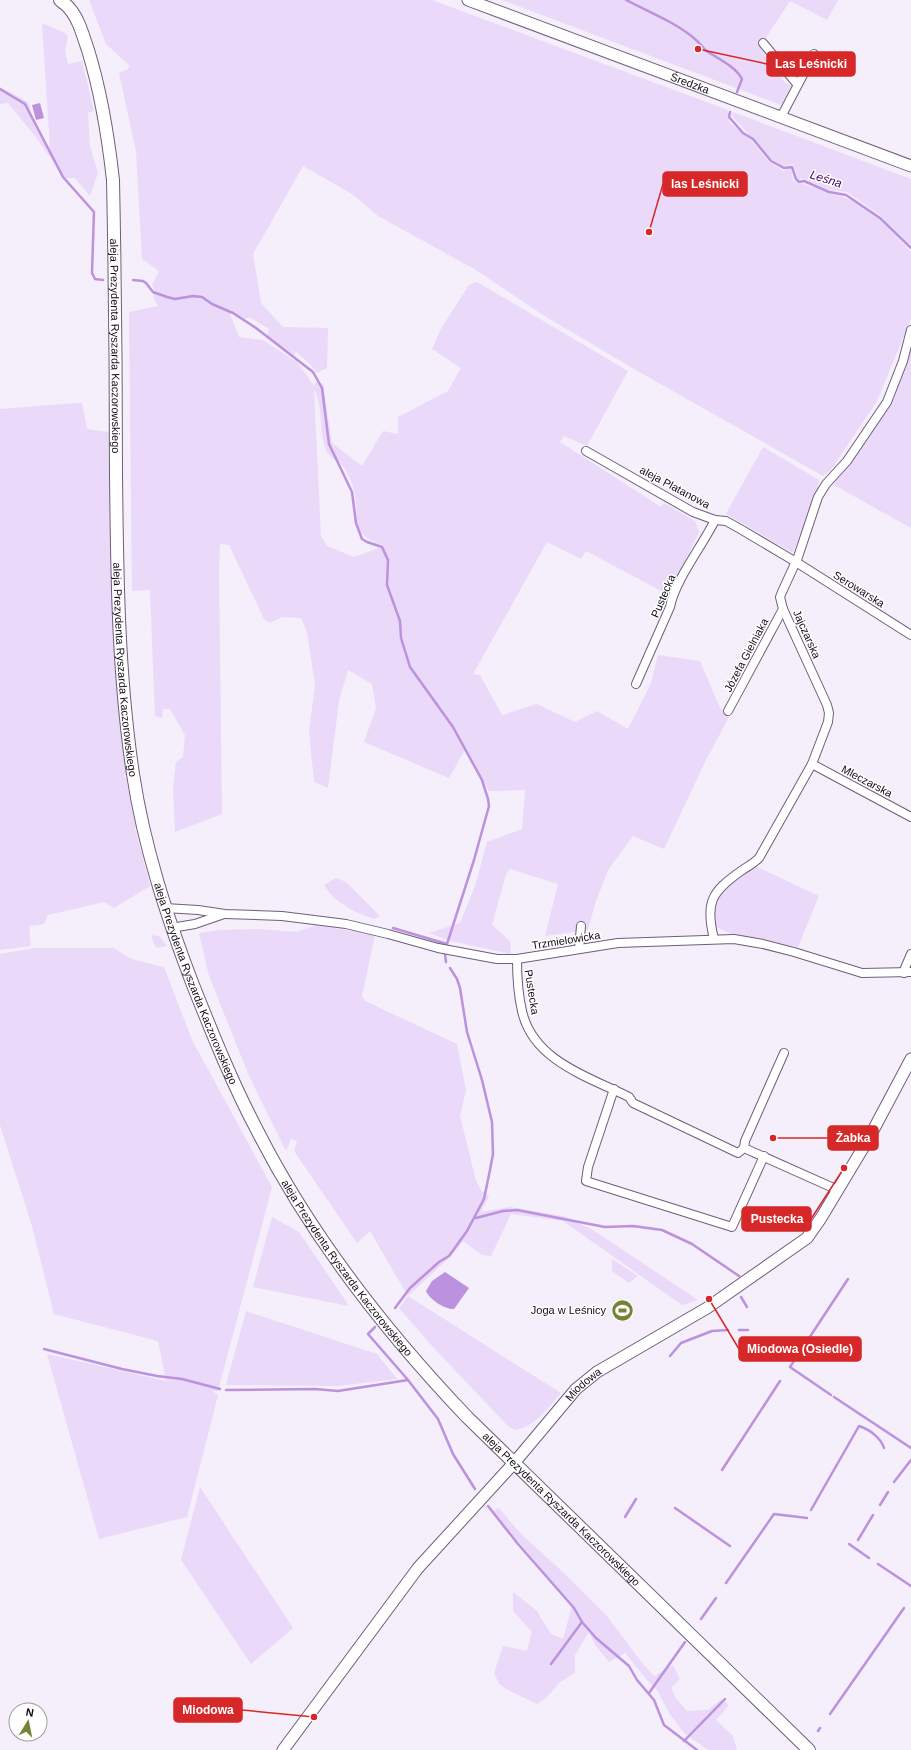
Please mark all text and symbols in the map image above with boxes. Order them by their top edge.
callout: Las Leśnicki [767,52,855,76]
text: Las Leśnicki [775,57,847,71]
street label: Średzka [669,70,712,96]
water label: Leśna [808,168,844,191]
callout: las Leśnicki [663,172,747,196]
text: las Leśnicki [671,177,739,191]
street label: aleja Prezydenta Ryszarda Kaczorowskiego [108,238,122,453]
street label: aleja Platanowa [638,463,713,511]
street label: aleja Prezydenta Ryszarda Kaczorowskiego [111,562,139,778]
street label: Serowarska [831,569,888,610]
street label: Pustecka [649,572,678,619]
street label: Jajczarska [791,608,823,661]
street label: Józefa Gielniaka [722,616,771,694]
street label: Mleczarska [840,763,895,800]
street label: aleja Prezydenta Ryszarda Kaczorowskiego [152,881,240,1086]
street label: Trzmielowicka [531,929,602,951]
street label: Pustecka [523,969,542,1016]
callout: Żabka [828,1126,878,1150]
text: Żabka [836,1130,871,1145]
street label: aleja Prezydenta Ryszarda Kaczorowskiego [279,1177,415,1358]
callout: Pustecka [742,1207,811,1231]
text: Pustecka [751,1212,804,1226]
sports icon: Joga w Leśnicy [609,1297,635,1323]
place label: Joga w Leśnicy [531,1304,606,1316]
callout: Miodowa (Osiedle) [739,1337,861,1361]
text: Miodowa (Osiedle) [747,1342,853,1356]
street label: Miodowa [563,1365,604,1403]
street label: aleja Prezydenta Ryszarda Kaczorowskiego [480,1430,643,1588]
callout: Miodowa [174,1698,242,1722]
north arrow [8,1702,48,1742]
text: Miodowa [182,1703,234,1717]
text: N [25,1706,35,1719]

